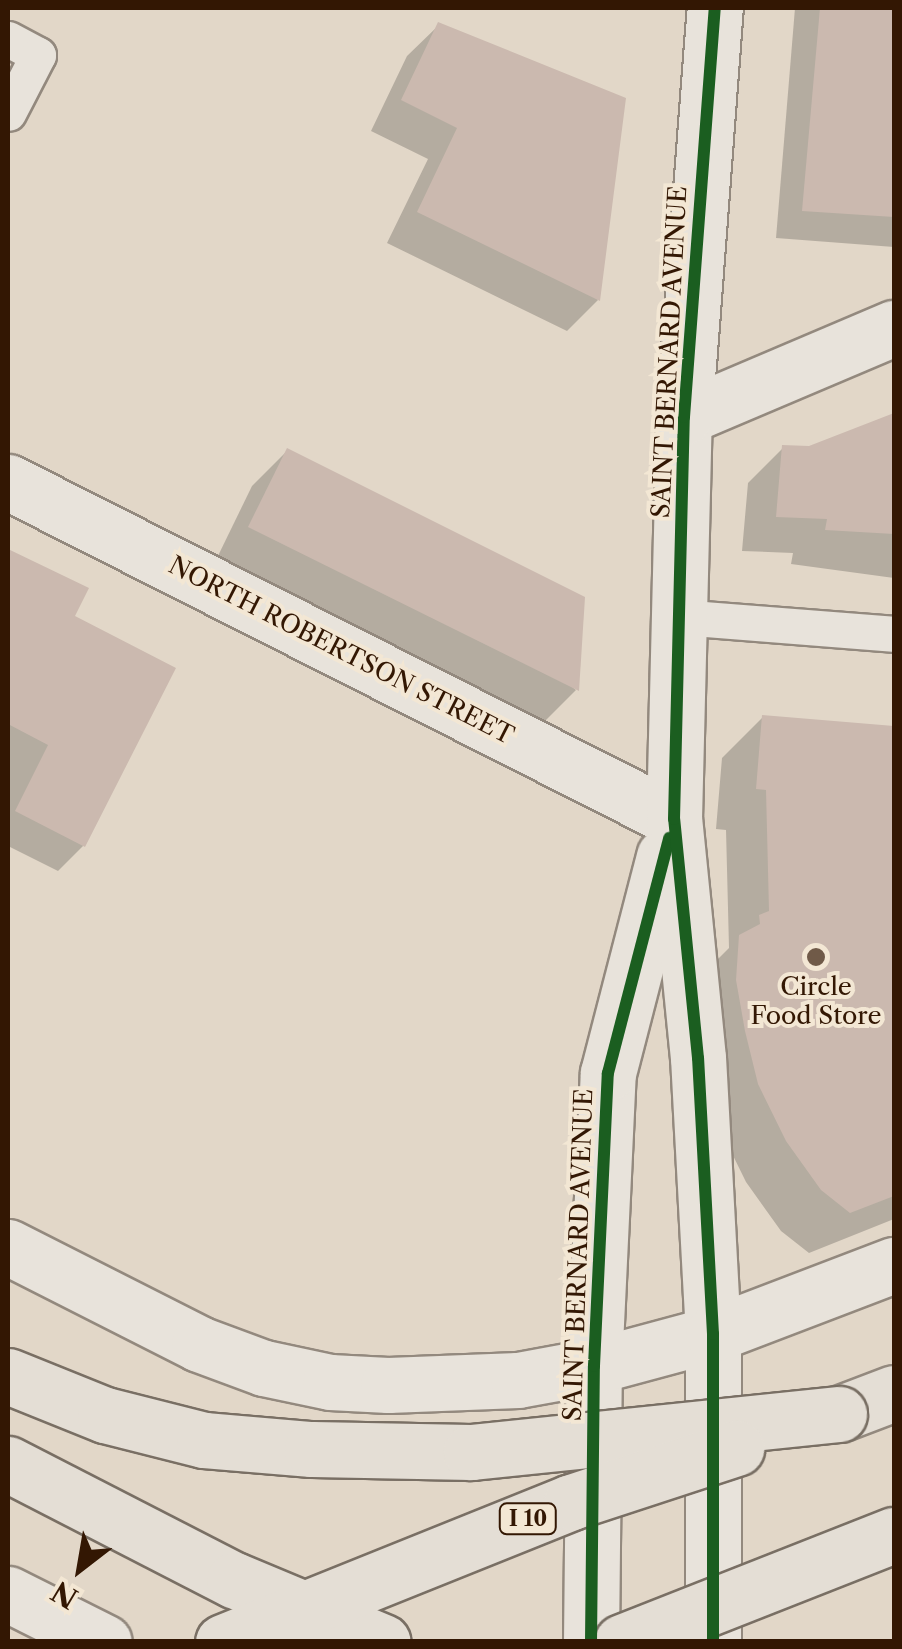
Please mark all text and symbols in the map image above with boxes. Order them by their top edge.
street label: SAINT BERNARD AVENUE [646,184,694,520]
street label: NORTH ROBERTSON STREET [163,551,519,751]
marker: Circle Food Store [805,946,827,968]
place label: Circle Food Store [750,973,882,1032]
street label: SAINT BERNARD AVENUE [558,1087,600,1423]
road number: I 10 [498,1502,558,1536]
north arrow [30,1519,130,1619]
text: N [45,1574,84,1616]

